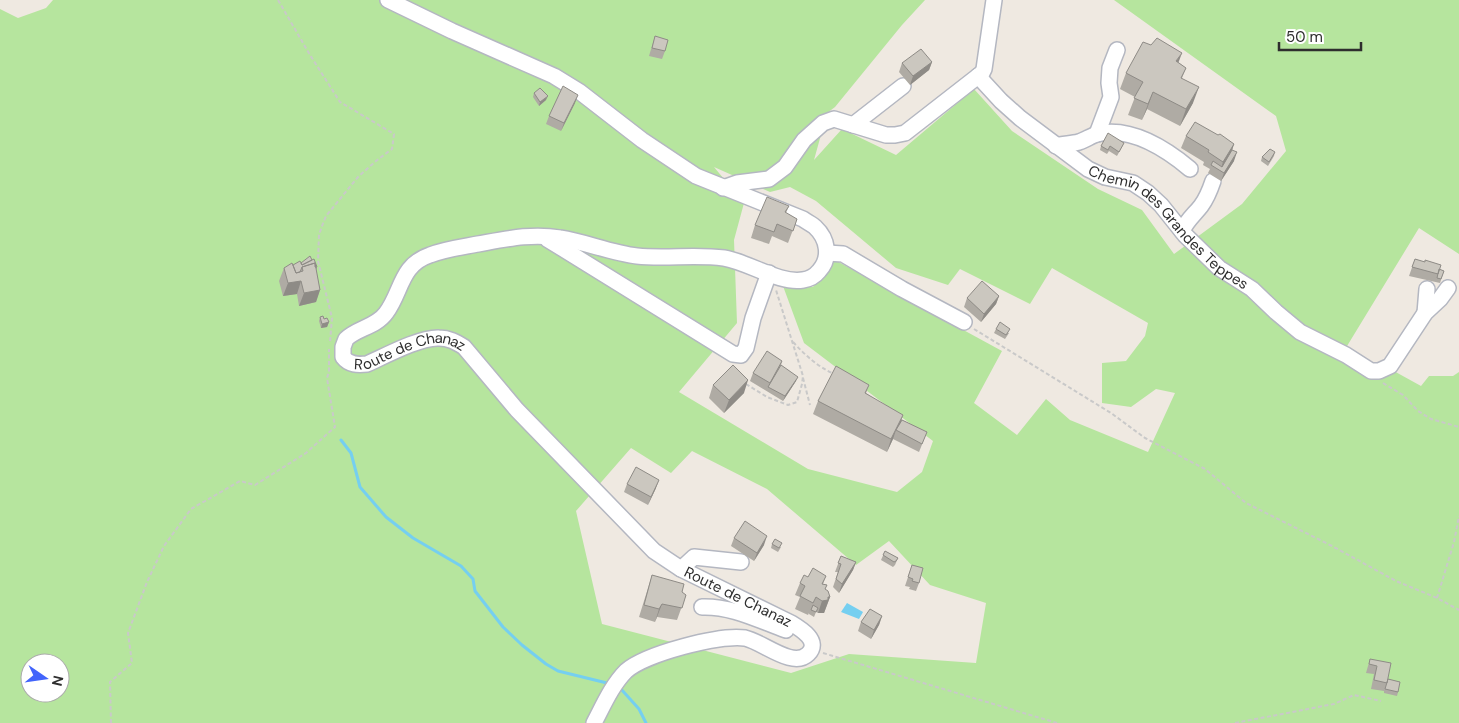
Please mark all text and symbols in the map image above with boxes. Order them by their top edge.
scale bar [1279,20,1362,52]
text: 50 m [1286,27,1323,47]
street label: Chemin des Grandes Teppes [1085,160,1252,294]
street label: Route de Chanaz [354,328,470,375]
street label: Route de Chanaz [681,562,795,632]
north arrow [20,653,70,703]
text: N [48,674,68,688]

